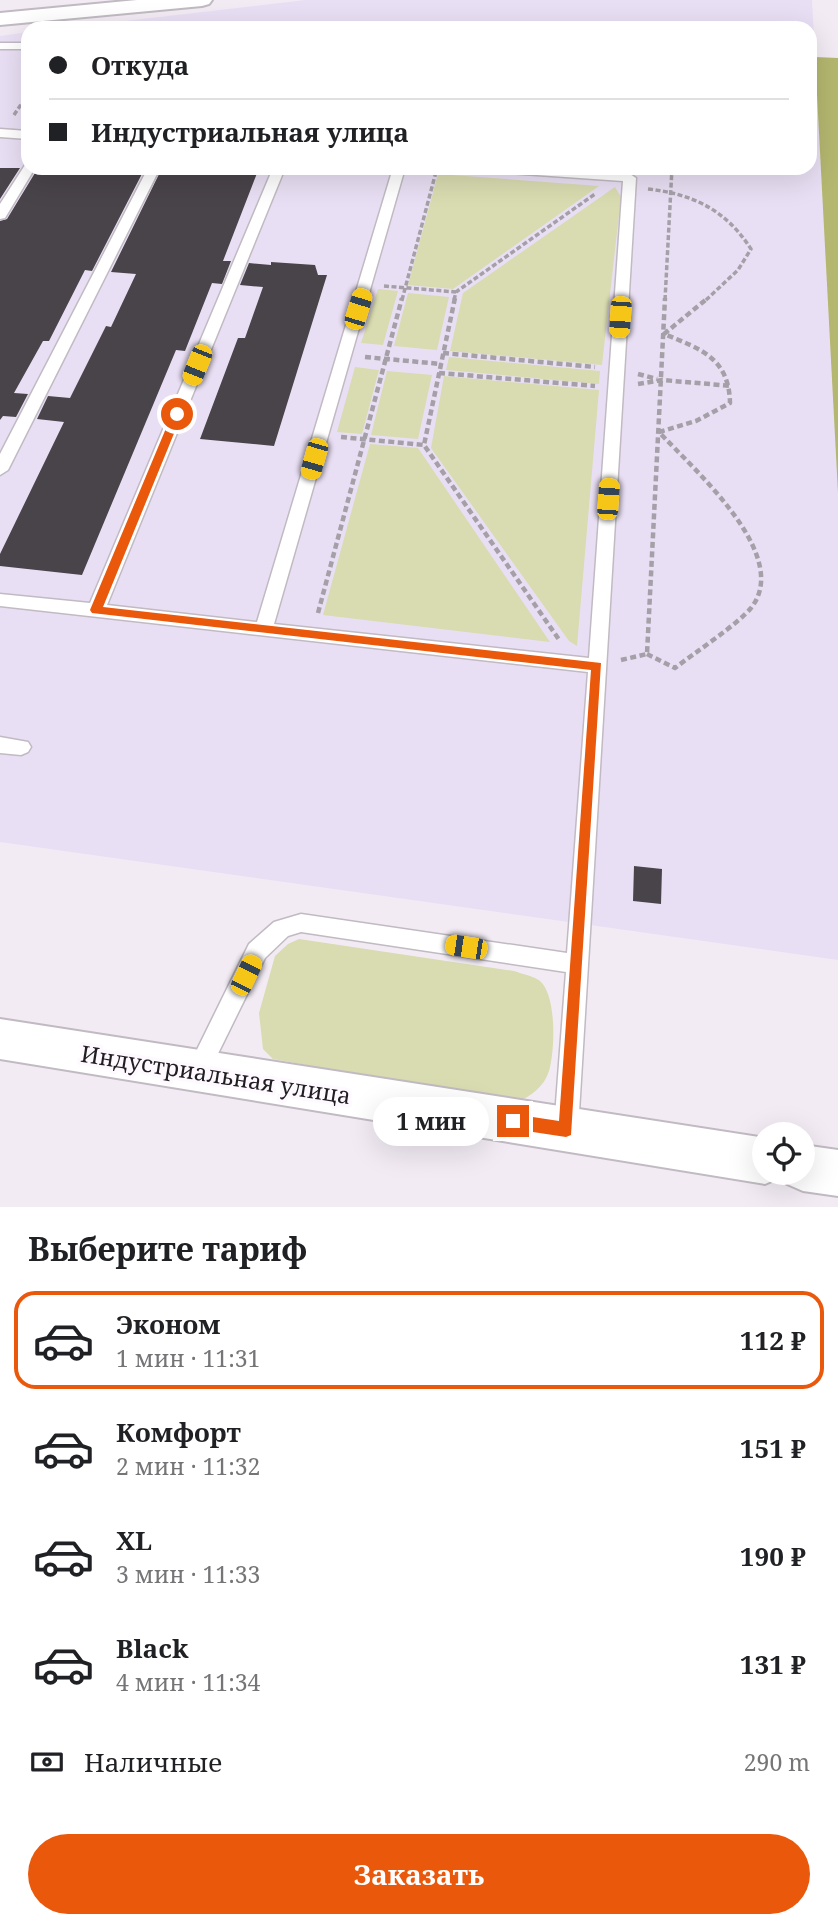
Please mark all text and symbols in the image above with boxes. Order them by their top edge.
text: Откуда [91,47,189,83]
text: Индустриальная улица [91,114,409,150]
car [342,286,375,332]
car [609,295,632,339]
car [180,342,215,388]
route start [161,398,193,430]
car [299,436,330,482]
car [597,477,620,521]
car [444,933,489,961]
car [228,952,265,998]
street label: Индустриальная улица [79,1037,353,1111]
callout: 1 мин [373,1096,489,1146]
text: 1 мин [396,1105,466,1137]
route end [497,1105,529,1137]
map controls [752,1122,815,1185]
button: locate [752,1122,815,1185]
text: Выберите тариф [28,1227,307,1270]
text: Эконом [116,1306,220,1342]
icon: car [32,1309,95,1372]
text: 112 ₽ [740,1322,806,1358]
text: 1 мин · 11:31 [116,1342,260,1374]
text: Комфорт [116,1414,241,1450]
icon: car [32,1417,95,1480]
text: 151 ₽ [740,1430,806,1466]
text: 2 мин · 11:32 [116,1450,260,1482]
text: XL [116,1522,152,1558]
icon: car [32,1525,95,1588]
text: 190 ₽ [740,1538,806,1574]
text: 3 мин · 11:33 [116,1558,260,1590]
text: Black [116,1630,189,1666]
icon: car [32,1633,95,1696]
text: 131 ₽ [740,1646,806,1682]
text: 4 мин · 11:34 [116,1666,260,1698]
icon: cash [28,1743,66,1781]
text: Наличные [84,1744,222,1780]
text: 290 m [744,1746,810,1778]
button: Заказать [28,1834,810,1914]

